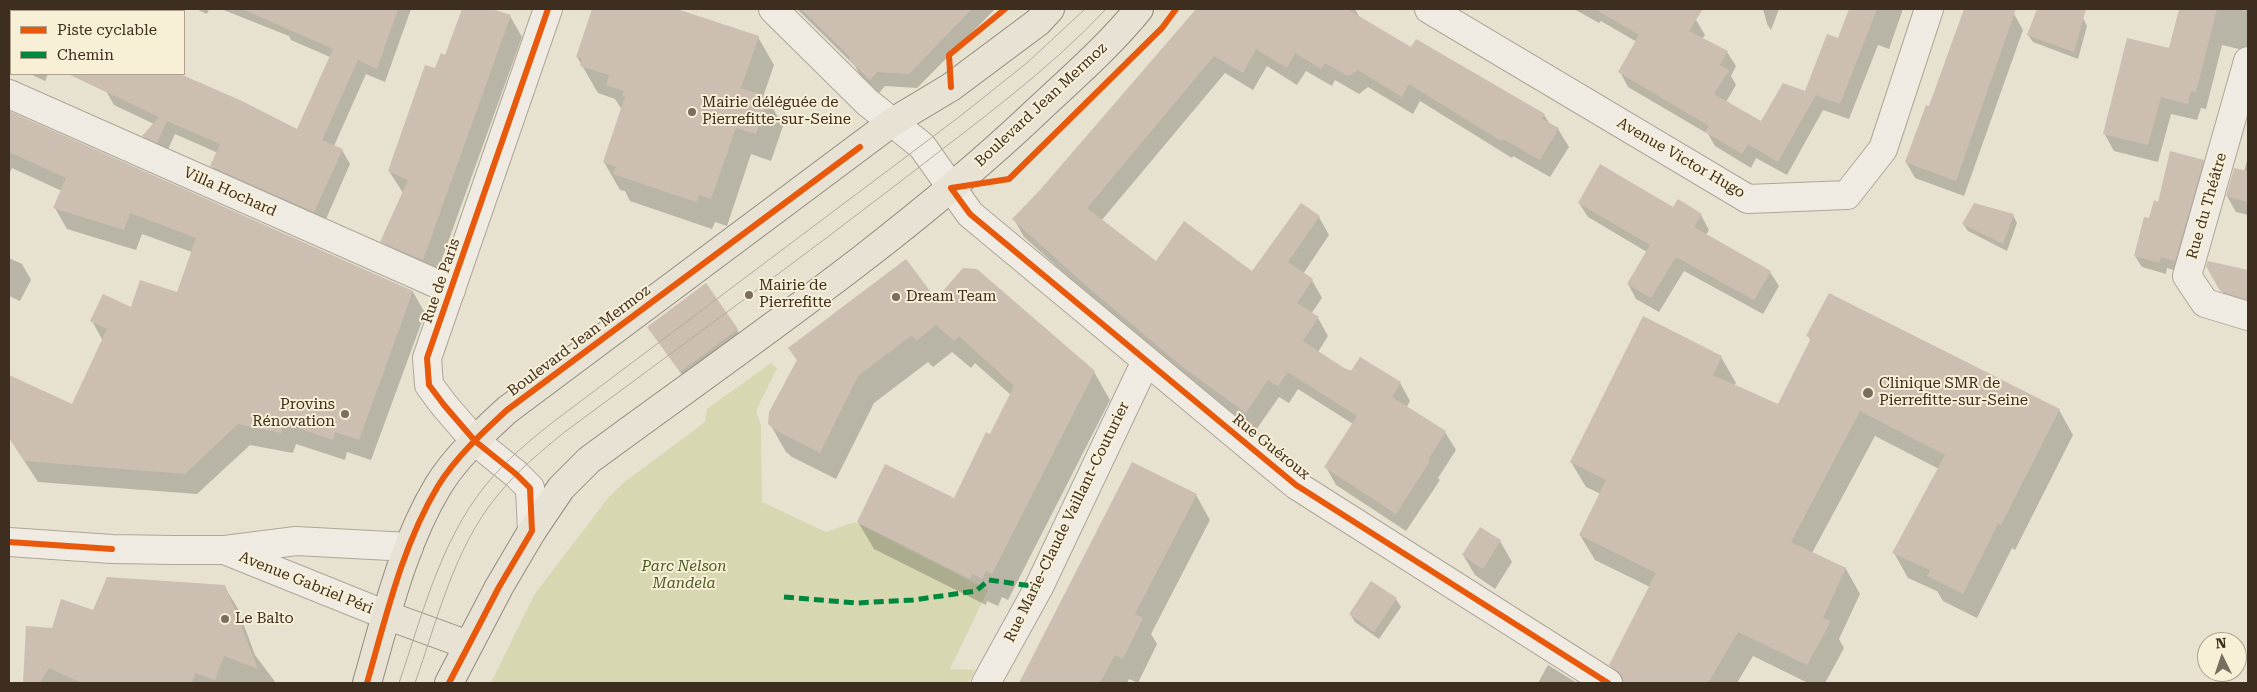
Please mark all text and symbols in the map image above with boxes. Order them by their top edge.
legend [10,10,185,75]
text: Piste cyclable [57,21,157,39]
street label: Boulevard Jean Mermoz [971,39,1111,171]
text: Chemin [57,46,114,64]
place label: Mairie déléguée de Pierrefitte-sur-Seine [702,94,851,129]
marker: Mairie déléguée de Pierrefitte-sur-Seine [686,106,698,118]
street label: Avenue Victor Hugo [1614,114,1748,202]
street label: Rue du Théâtre [2183,151,2231,261]
street label: Villa Hochard [181,163,279,221]
street label: Rue de Paris [418,236,464,326]
place label: Mairie de Pierrefitte [759,277,832,312]
street label: Boulevard Jean Mermoz [504,282,654,400]
place label: Dream Team [906,288,996,306]
marker: Mairie de Pierrefitte [743,289,755,301]
marker: Dream Team [890,291,902,303]
place label: Clinique SMR de Pierrefitte-sur-Seine [1879,375,2028,410]
marker: Clinique SMR de Pierrefitte-sur-Seine [1861,386,1875,400]
place label: Provins Rénovation [252,396,335,431]
street label: Rue Marie-Claude Vaillant-Couturier [1001,399,1133,645]
marker: Provins Rénovation [339,408,351,420]
street label: Rue Guéroux [1229,410,1313,484]
street label: Avenue Gabriel Péri [236,548,376,618]
park label: Parc Nelson Mandela [641,558,727,593]
place label: Le Balto [235,610,294,628]
marker: Le Balto [219,613,231,625]
north arrow [2197,632,2247,682]
text: N [2215,635,2227,651]

